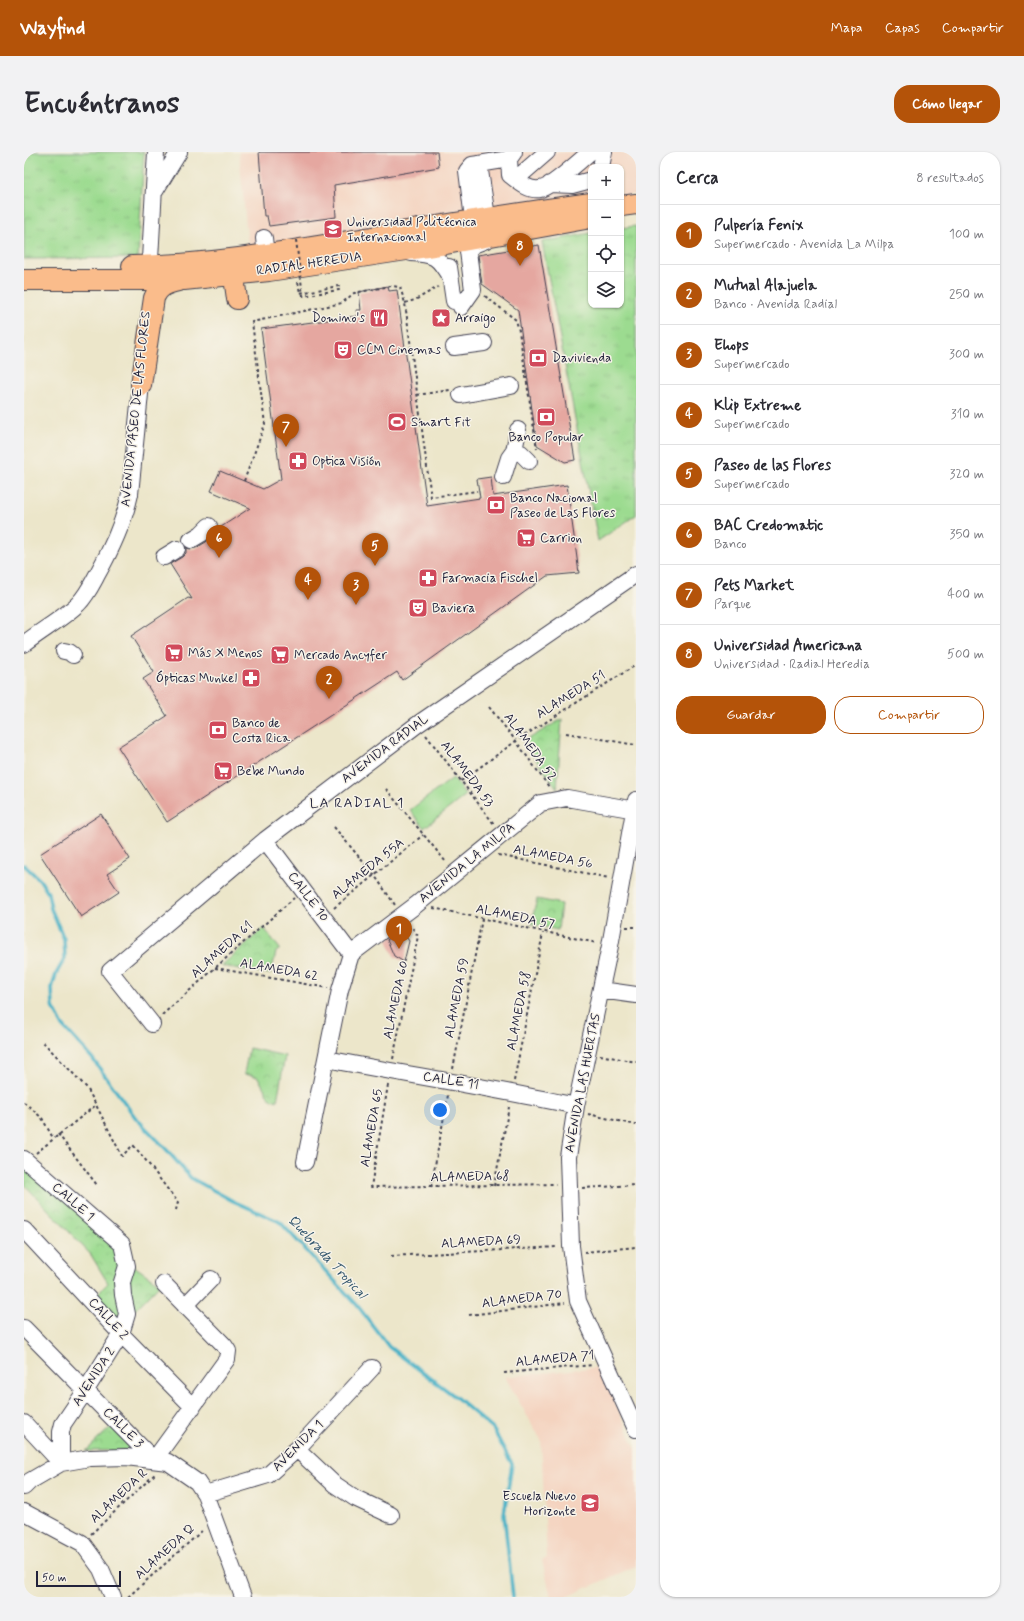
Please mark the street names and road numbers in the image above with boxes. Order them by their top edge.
street label: RADIAL HEREDIA [255,248,363,280]
street label: AVENIDA PASEO DE LAS FLORES [117,310,155,508]
street label: ALAMEDA 51 [533,667,609,723]
street label: ALAMEDA 52 [500,710,560,784]
street label: AVENIDA RADIAL [338,711,432,787]
street label: ALAMEDA 53 [437,737,498,811]
street label: AVENIDA LA MILPA [416,819,518,907]
street label: ALAMEDA 55A [328,834,408,904]
street label: ALAMEDA 56 [512,841,594,873]
street label: CALLE 10 [284,869,332,925]
street label: ALAMEDA 57 [474,900,556,934]
street label: ALAMEDA 61 [187,918,257,982]
street label: ALAMEDA 62 [239,955,319,985]
street label: ALAMEDA 59 [441,957,473,1039]
street label: ALAMEDA 60 [379,959,413,1041]
street label: ALAMEDA 58 [503,970,535,1052]
street label: AVENIDA LAS HUERTAS [561,1011,605,1154]
street label: CALLE 11 [422,1068,480,1094]
street label: ALAMEDA 65 [357,1088,387,1168]
street label: ALAMEDA 68 [430,1168,510,1186]
street label: CALLE 1 [48,1179,98,1225]
street label: ALAMEDA 69 [441,1231,521,1253]
street label: ALAMEDA 70 [481,1286,563,1312]
street label: CALLE 2 [84,1294,132,1344]
street label: AVENIDA 2 [69,1344,120,1410]
street label: ALAMEDA 71 [515,1347,595,1371]
street label: CALLE 3 [99,1404,147,1452]
street label: AVENIDA 1 [269,1417,327,1475]
street label: ALAMEDA R [87,1465,152,1527]
street label: ALAMEDA Q [131,1521,199,1583]

